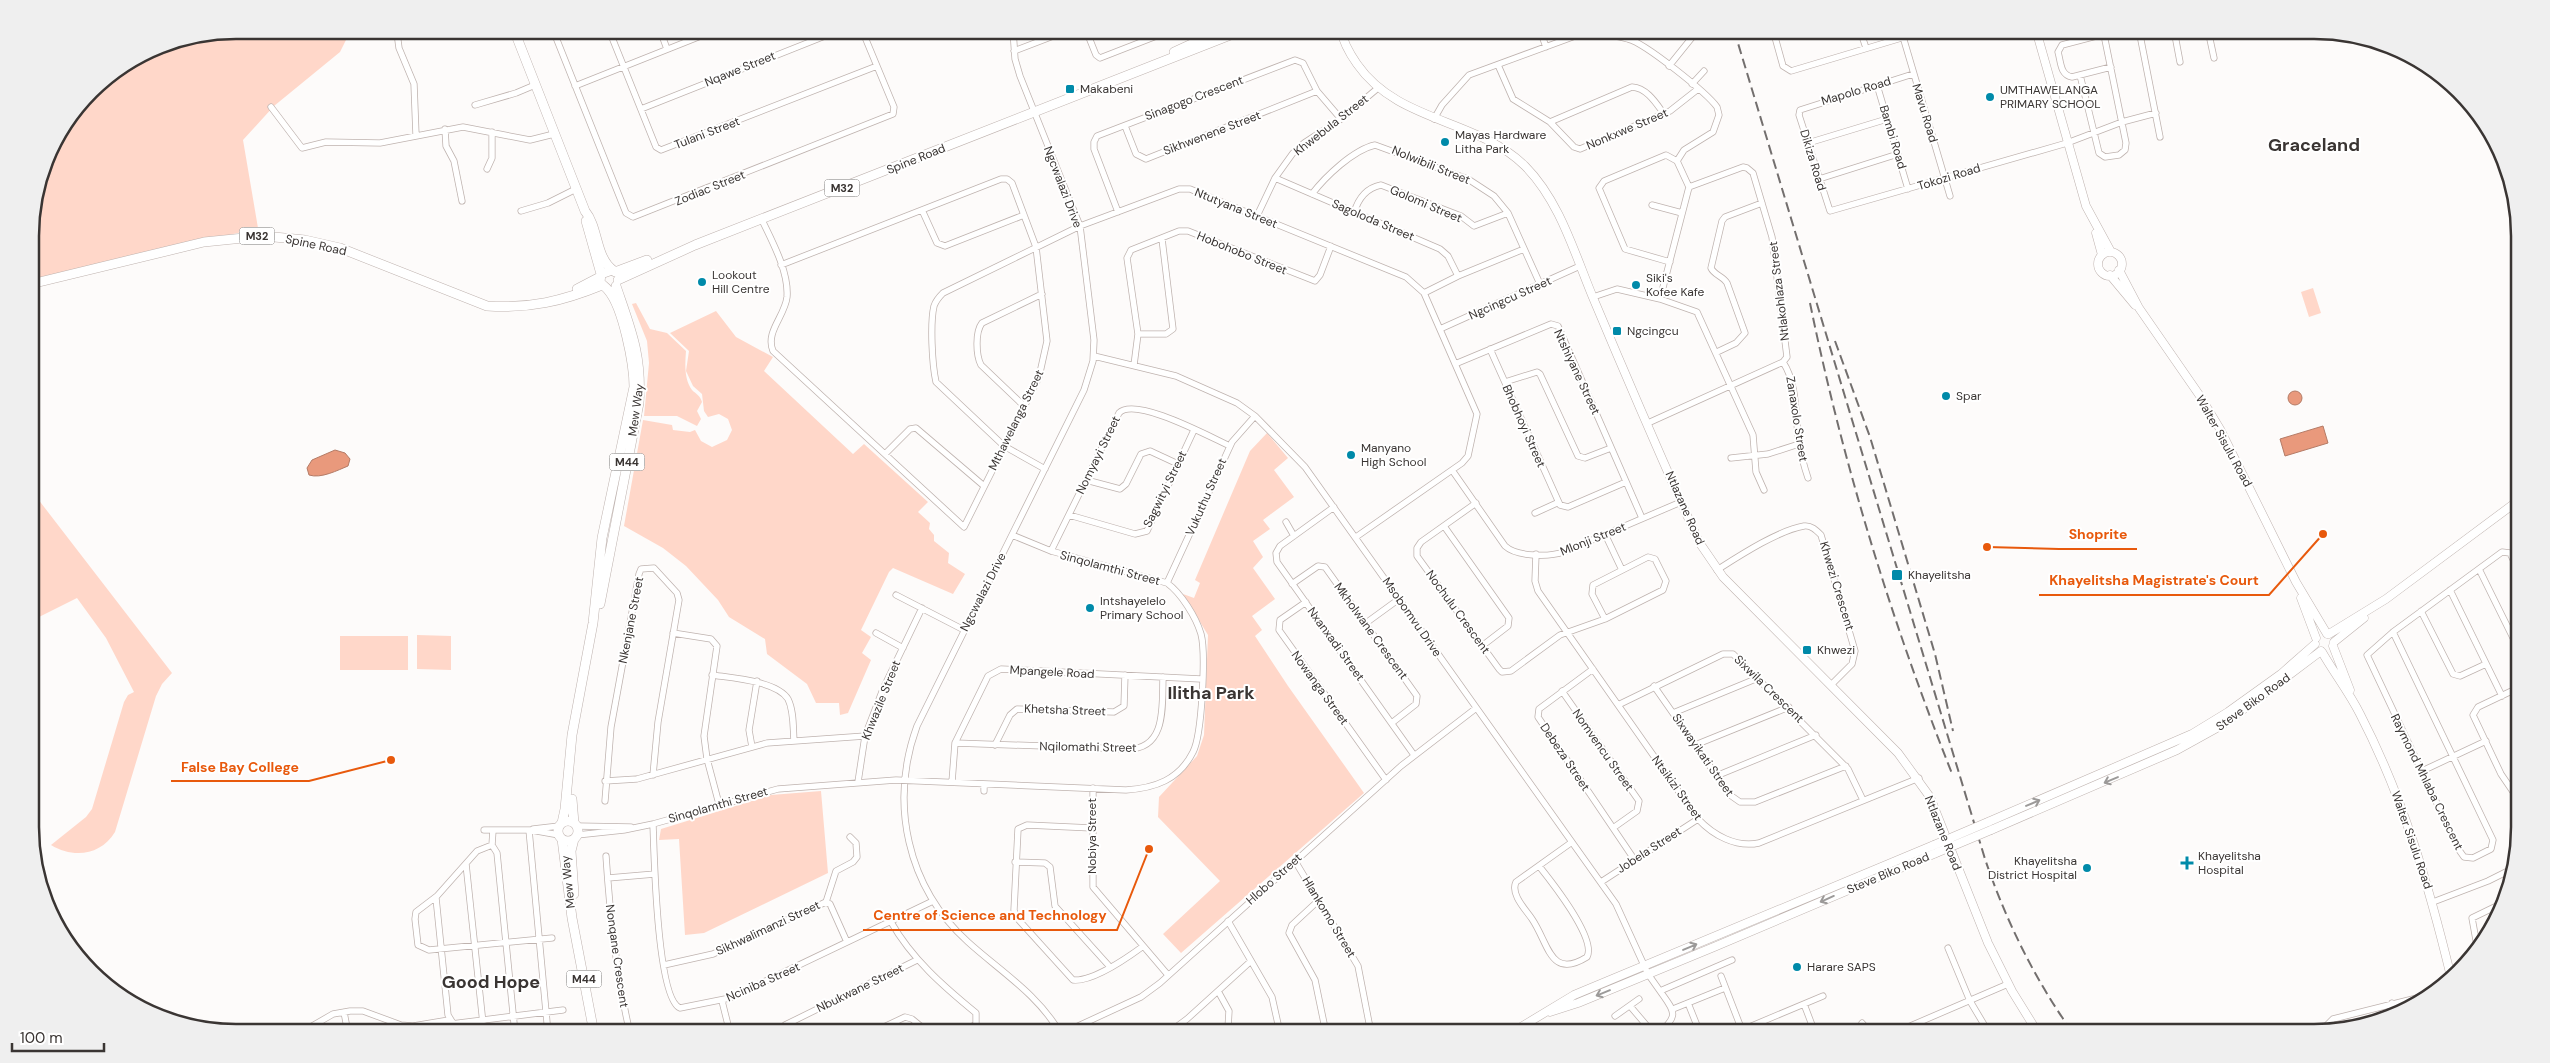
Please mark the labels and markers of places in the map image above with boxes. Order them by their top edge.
place label: Makabeni [1080,81,1133,97]
place label: UMTHAWELANGA PRIMARY SCHOOL [2000,82,2101,112]
marker: Makabeni [1064,83,1076,95]
marker: UMTHAWELANGA PRIMARY SCHOOL [1984,91,1996,103]
place label: Mayas Hardware Litha Park [1455,127,1547,157]
marker: Mayas Hardware Litha Park [1439,136,1451,148]
place label: Lookout Hill Centre [712,267,770,297]
place label: Siki's Kofee Kafe [1646,270,1705,300]
marker: Lookout Hill Centre [696,276,708,288]
marker: Siki's Kofee Kafe [1630,279,1642,291]
place label: Ngcingcu [1627,323,1679,339]
marker: Ngcingcu [1611,325,1623,337]
place label: Spar [1956,388,1982,404]
marker: Spar [1940,390,1952,402]
place label: Manyano High School [1361,440,1426,470]
marker: Manyano High School [1345,449,1357,461]
callout: Shoprite [2059,520,2137,549]
callout: Khayelitsha Magistrate's Court [2039,566,2269,595]
place label: Khayelitsha [1908,567,1971,583]
marker: Khayelitsha [1890,568,1904,582]
place label: Intshayelelo Primary School [1100,593,1183,623]
marker: Intshayelelo Primary School [1084,602,1096,614]
place label: Khwezi [1817,642,1855,658]
marker: Khwezi [1801,644,1813,656]
callout: False Bay College [171,752,309,781]
place label: Khayelitsha Hospital [2198,848,2261,878]
place label: Khayelitsha District Hospital [1988,853,2077,883]
marker: Khayelitsha Hospital [2180,856,2194,870]
marker: Khayelitsha District Hospital [2081,862,2093,874]
callout: Centre of Science and Technology [863,901,1117,930]
place label: Harare SAPS [1807,959,1876,975]
marker: Harare SAPS [1791,961,1803,973]

